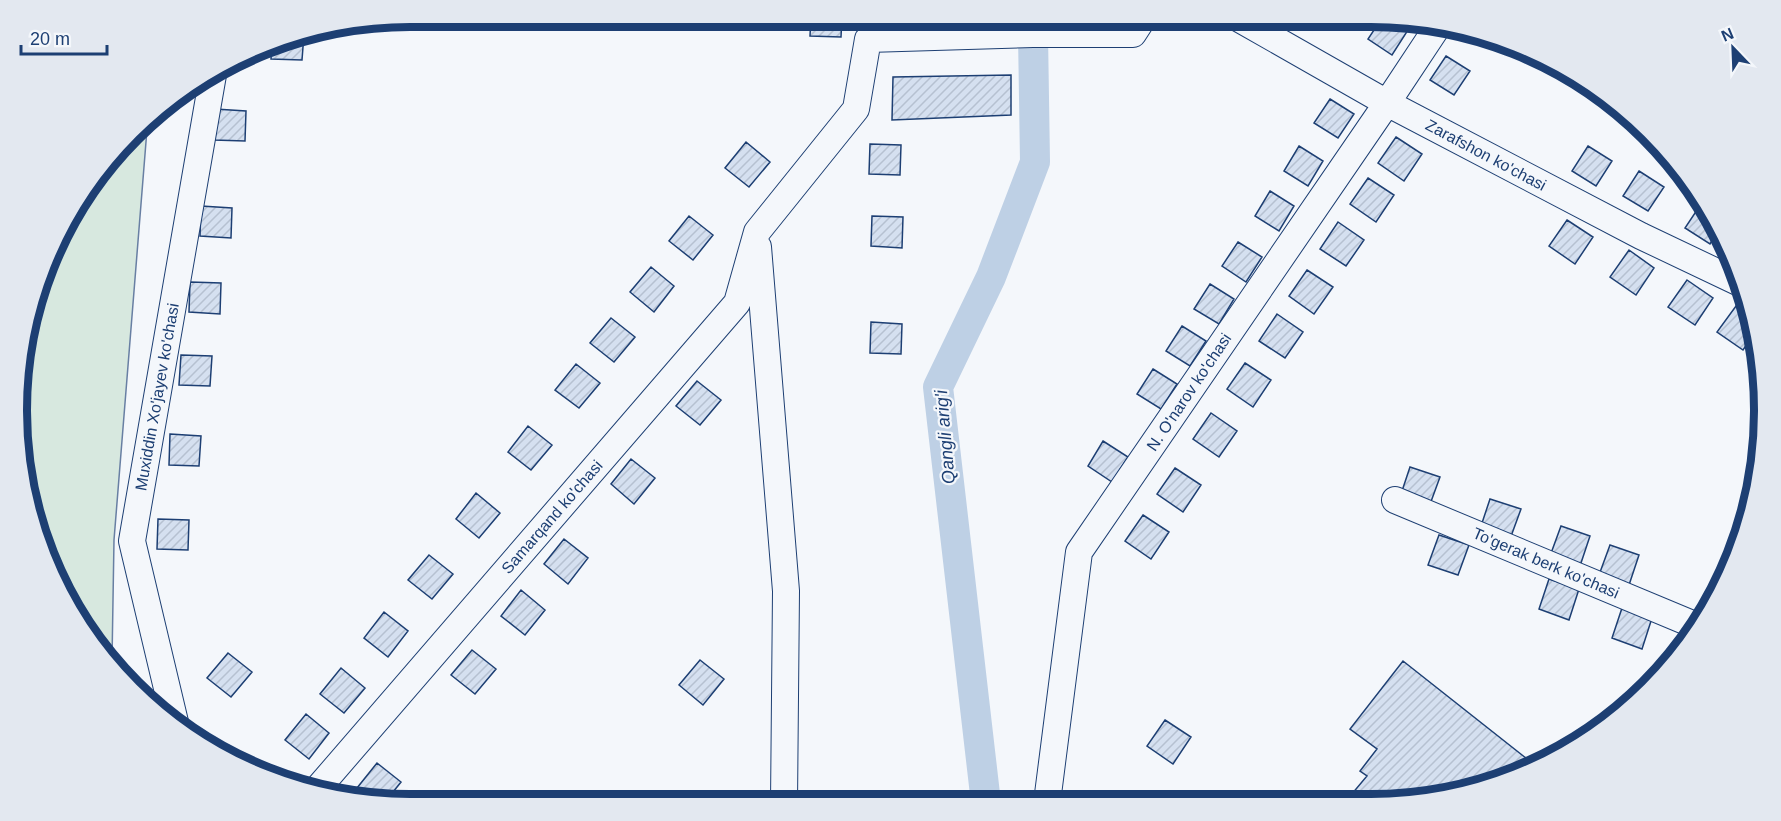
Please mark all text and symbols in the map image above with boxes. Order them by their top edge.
scale bar [21,18,106,56]
north arrow [1703,18,1763,78]
text: N [1719,25,1736,45]
text: 20 m [30,29,70,49]
street label: Zarafshon ko'chasi [1423,116,1549,194]
street label: Muxiddin Xo'jayev ko'chasi [132,302,182,492]
street label: N. O'narov ko'chasi [1143,330,1235,454]
water label: Qangli arig'i [931,388,959,485]
street label: Samarqand ko'chasi [498,457,606,577]
street label: To'gerak berk ko'chasi [1470,524,1622,602]

